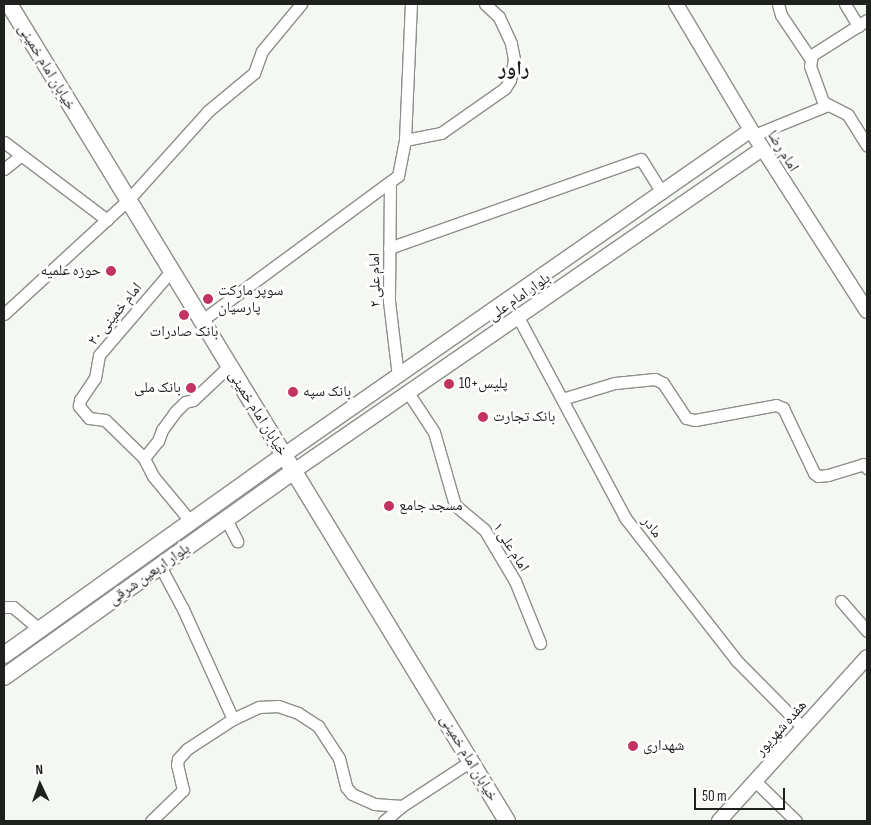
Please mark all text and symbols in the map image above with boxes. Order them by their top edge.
street label: خیابان امام خمینی [14,21,80,113]
district label: راور [499,57,529,81]
street label: امام رضا [763,127,803,175]
street label: امام علی ۲ [366,253,384,307]
place label: حوزه علمیه [41,262,101,280]
marker: حوزه علمیه [105,265,117,277]
street label: بلوار امام علی [484,269,554,325]
street label: امام خمینی ۲۰ [84,279,146,349]
place label: سوپر مارکت پارسیان [218,281,283,316]
marker: سوپر مارکت پارسیان [202,293,214,305]
marker: بانک صادرات [178,309,190,321]
place label: بانک صادرات [150,323,218,341]
street label: خیابان امام خمینی [225,367,291,459]
place label: پلیس+10 [459,375,508,393]
marker: پلیس+10 [443,378,455,390]
place label: بانک ملی [134,379,181,397]
marker: بانک ملی [185,382,197,394]
place label: بانک سپه [303,383,351,401]
marker: بانک سپه [287,386,299,398]
place label: بانک تجارت [493,408,555,426]
marker: بانک تجارت [477,411,489,423]
place label: مسجد جامع [399,497,463,515]
marker: مسجد جامع [383,500,395,512]
street label: مادر [638,513,666,541]
street label: امام علی ۱ [489,519,533,575]
street label: بلوار اربعین شرقی [105,539,193,609]
street label: هفده شهریور [751,696,811,760]
street label: خیابان امام خمینی [436,712,502,804]
place label: شهداری [643,737,684,755]
marker: شهداری [627,740,639,752]
north arrow [15,760,65,810]
text: N [35,761,43,778]
scale bar [696,778,787,810]
text: 50 m [702,787,727,806]

